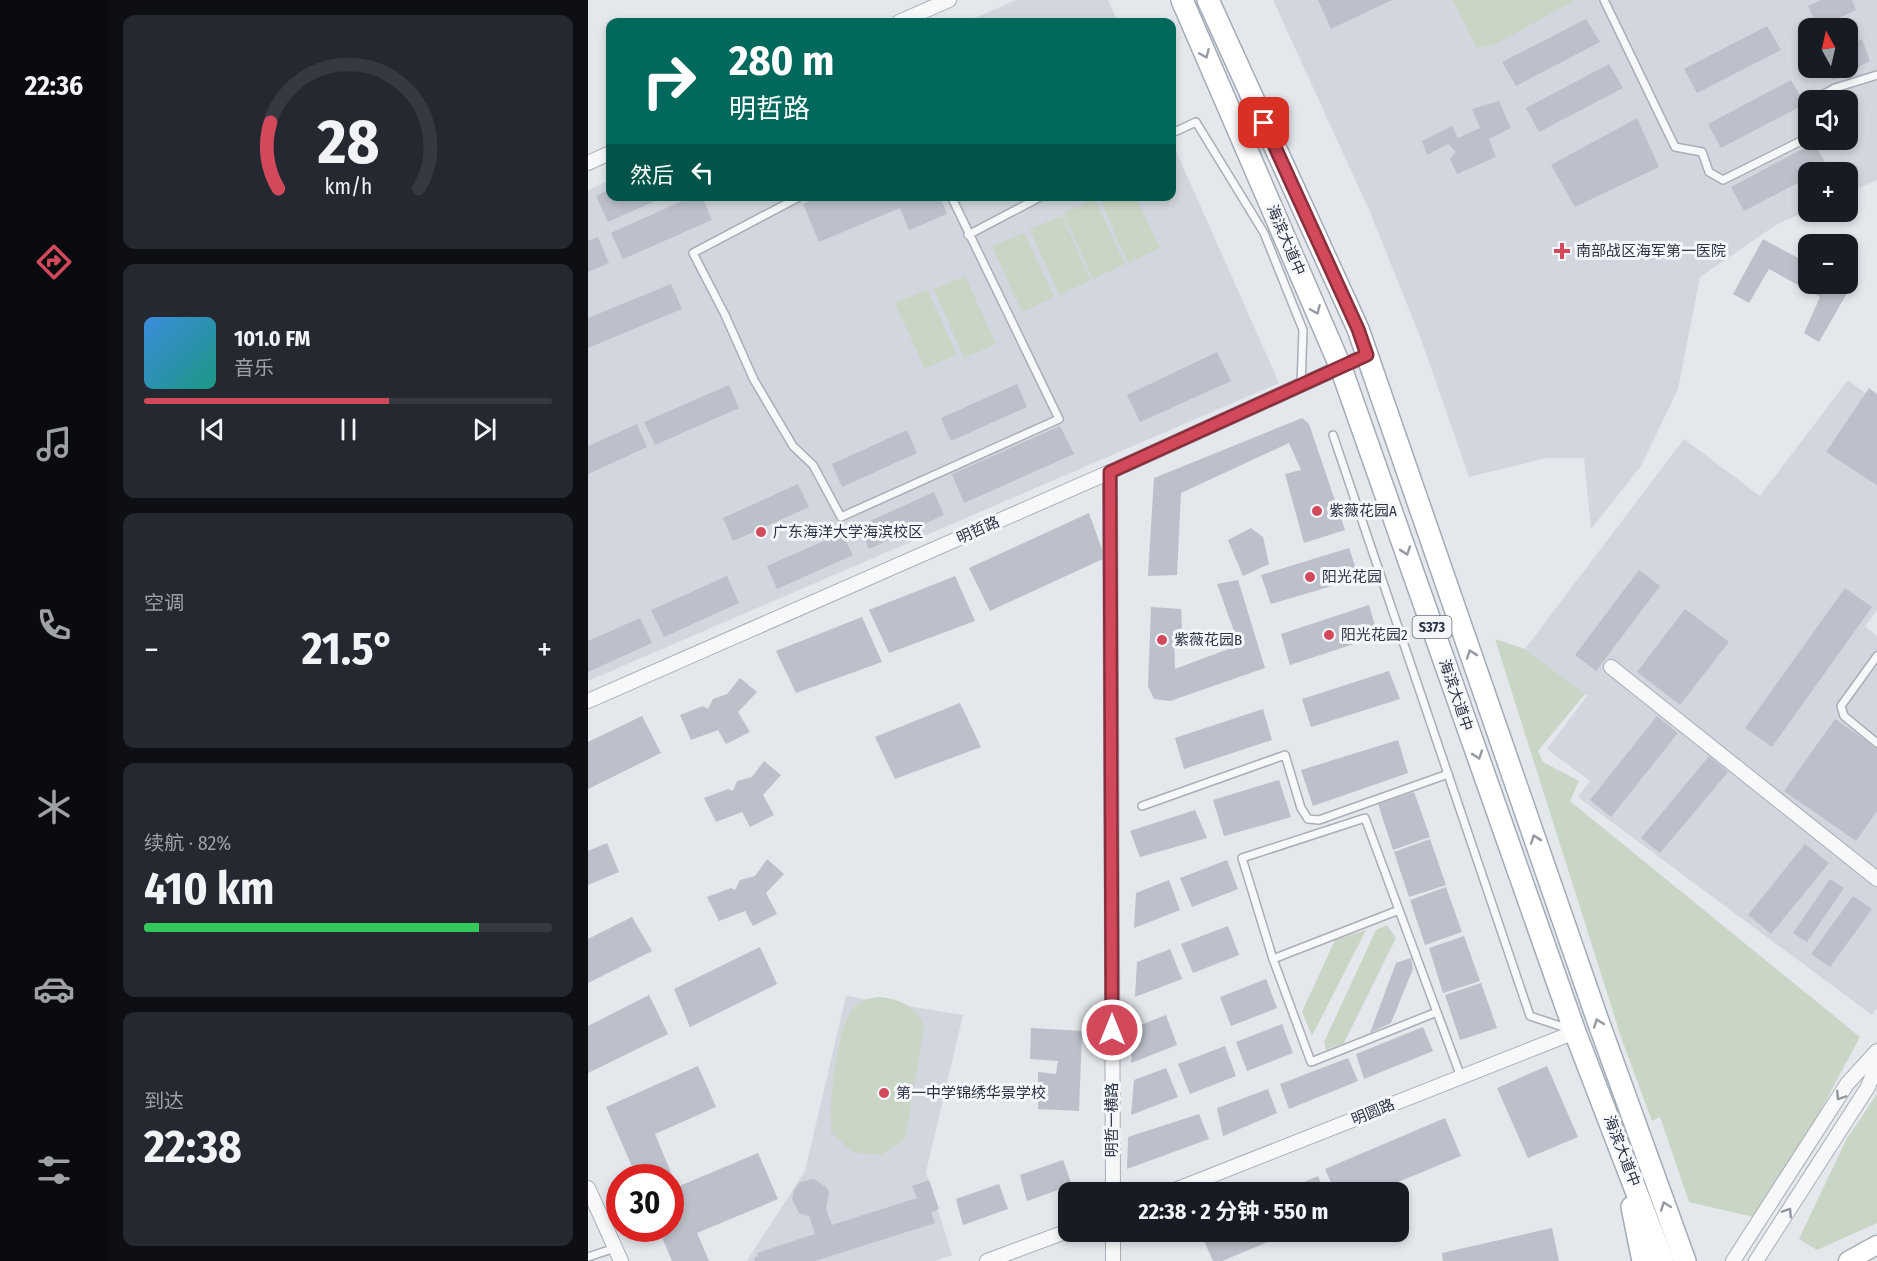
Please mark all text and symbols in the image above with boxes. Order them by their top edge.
north arrow [1798,18,1858,78]
map controls [1798,18,1858,294]
text: 280 m [729,36,834,86]
icon: right [630,42,708,120]
one-way arrow [1198,47,1210,58]
text: 22:36 [25,70,83,102]
button: sound [1798,90,1858,150]
text: 明哲路 [729,93,810,125]
pin [1238,97,1289,148]
text: 28 [316,105,379,180]
icon: arrive [1247,106,1280,139]
icon: left [686,156,719,189]
text: 然后 [630,162,674,189]
button: + [1798,162,1858,222]
text: km/h [324,174,372,200]
street label: 海滨大道中 [1263,202,1309,278]
button: − [1798,234,1858,294]
icon: directions [33,241,75,283]
marker: 南部战区海军第一医院 [1553,242,1571,260]
place label: 南部战区海军第一医院 [1576,242,1726,260]
one-way arrow [1309,303,1321,314]
text: 101.0 FM [234,325,310,352]
text: 音乐 [234,356,274,380]
icon: previous [196,413,229,446]
icon: pause [332,413,365,446]
icon: next [468,413,501,446]
icon: music [33,423,75,465]
place label: 紫薇花园A [1329,502,1397,520]
marker: 紫薇花园A [1310,504,1324,518]
street label: 明哲路 [954,513,1002,547]
place label: 广东海洋大学海滨校区 [773,523,923,541]
marker: 广东海洋大学海滨校区 [754,525,768,539]
one-way arrow [1398,546,1411,556]
place label: 阳光花园 [1322,568,1382,586]
marker: 阳光花园 [1303,570,1317,584]
text: 空调 [144,591,184,615]
icon: phone [33,604,75,646]
road number: S373 [1412,616,1452,638]
text: 21.5° [302,622,394,676]
place label: 阳光花园2 [1341,626,1408,644]
marker: 阳光花园2 [1322,628,1336,642]
text: − [144,630,159,670]
text: + [537,630,552,670]
place label: 紫薇花园B [1174,631,1242,649]
marker: 紫薇花园B [1155,633,1169,647]
one-way arrow [1465,649,1478,660]
street label: 海滨大道中 [1435,657,1477,733]
one-way arrow [1470,749,1483,760]
icon: climate [33,786,75,828]
text: 续航 · 82% [144,831,231,855]
one-way arrow [1529,834,1542,845]
text: 410 km [144,862,274,916]
icon: car [33,968,75,1010]
position arrow [1080,998,1144,1062]
one-way arrow [1593,1018,1606,1029]
street label: 明哲一横路 [1103,1082,1121,1158]
place label: 第一中学锦绣华景学校 [896,1084,1046,1102]
marker: 第一中学锦绣华景学校 [877,1086,891,1100]
text: 到达 [144,1089,184,1113]
one-way arrow [1835,1090,1847,1100]
street label: 明圆路 [1349,1095,1397,1129]
street label: 海滨大道中 [1600,1113,1644,1189]
text: 22:38 [144,1120,242,1174]
icon: filters [33,1149,75,1191]
speed limit sign: 30 [606,1164,684,1242]
text: 22:38 · 2 分钟 · 550 m [1139,1198,1328,1225]
one-way arrow [1660,1201,1673,1212]
one-way arrow [1780,1208,1792,1218]

